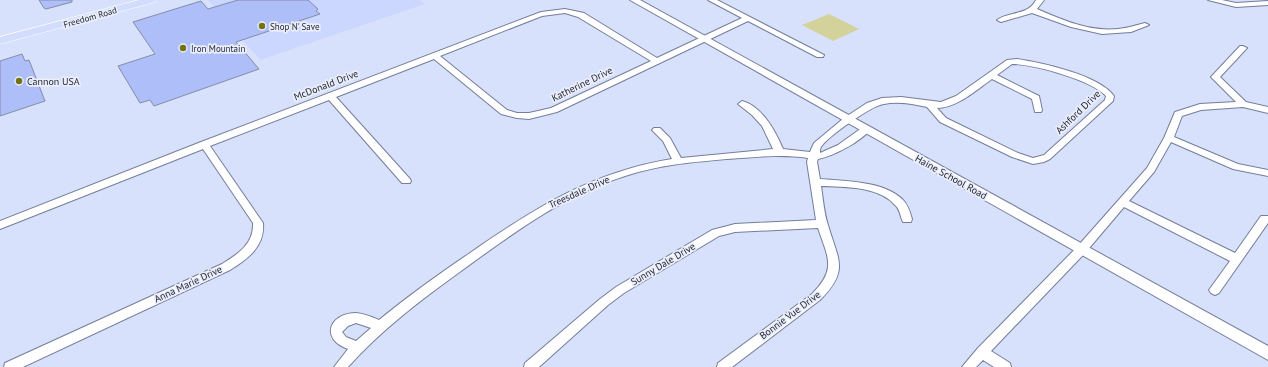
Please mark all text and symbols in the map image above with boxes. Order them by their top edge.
street label: Freedom Road [62,4,118,30]
marker: Shop N' Save [257,21,267,31]
place label: Shop N' Save [270,21,320,32]
marker: Iron Mountain [178,43,188,53]
place label: Iron Mountain [191,43,245,54]
street label: Katherine Drive [549,64,615,104]
street label: McDonald Drive [292,67,360,103]
place label: Cannon USA [27,75,80,88]
marker: Cannon USA [14,76,24,86]
street label: Ashford Drive [1053,87,1103,137]
street label: Haine School Road [913,152,989,202]
street label: Treesdale Drive [546,173,612,211]
street label: Sunny Dale Drive [628,240,698,288]
street label: Anna Marie Drive [152,263,224,305]
street label: Bonnie Vue Drive [757,288,823,342]

